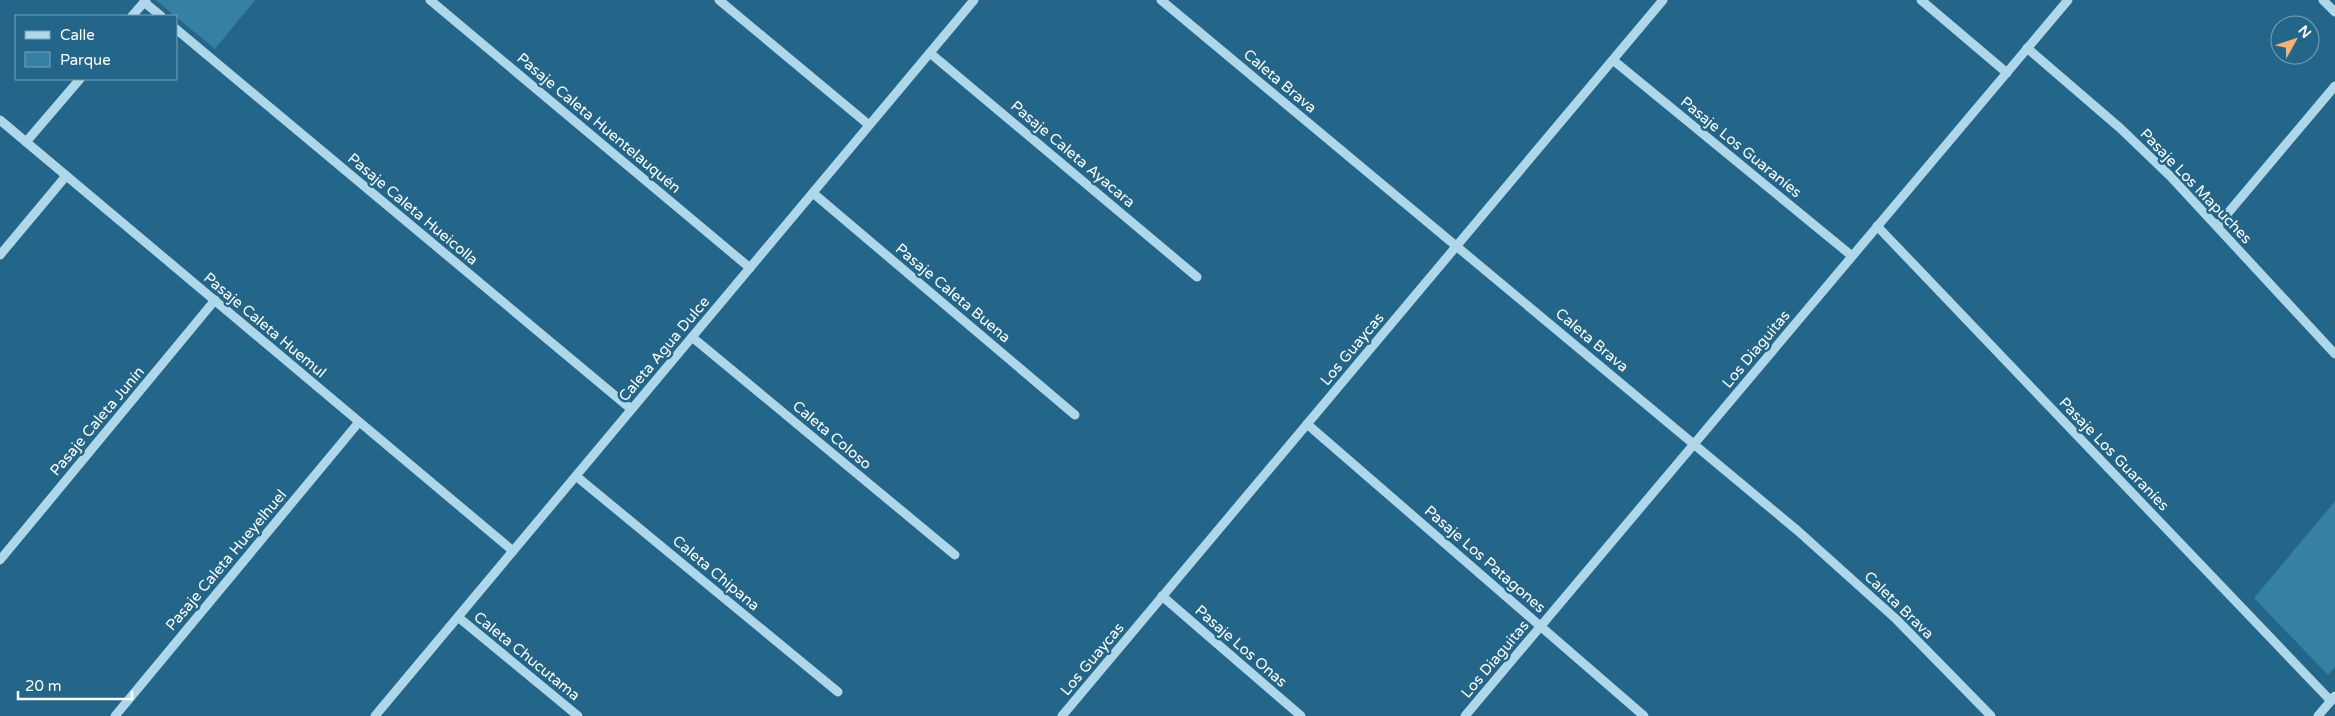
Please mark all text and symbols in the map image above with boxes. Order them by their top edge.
legend [15,15,178,80]
north arrow [2270,15,2320,65]
text: N [2294,22,2315,42]
text: Calle [60,26,95,44]
street label: Caleta Brava [1240,45,1320,117]
street label: Pasaje Caleta Huentelauquén [513,49,685,197]
text: Parque [60,51,111,69]
street label: Pasaje Los Guaraníes [1677,93,1805,201]
street label: Pasaje Caleta Ayacara [1007,97,1139,211]
street label: Pasaje Los Mapuches [2136,125,2256,247]
street label: Pasaje Caleta Hueicolla [344,149,482,269]
street label: Pasaje Caleta Buena [892,240,1014,346]
street label: Pasaje Caleta Huemul [200,268,330,382]
street label: Caleta Agua Dulce [615,293,713,405]
street label: Caleta Brava [1552,304,1632,376]
street label: Los Diaguitas [1718,307,1794,391]
street label: Los Guaycas [1316,309,1388,389]
street label: Pasaje Caleta Junín [46,363,148,479]
street label: Pasaje Los Guaraníes [2055,394,2173,514]
street label: Caleta Coloso [789,397,875,473]
street label: Pasaje Caleta Hueyelhuel [162,486,290,634]
street label: Pasaje Los Patagones [1421,502,1549,616]
street label: Caleta Chipana [669,531,763,615]
street label: Caleta Brava [1860,567,1938,643]
street label: Pasaje Los Onas [1191,601,1291,691]
street label: Caleta Chucutama [470,608,584,704]
street label: Los Diaguitas [1457,617,1533,701]
street label: Los Guaycas [1056,619,1128,699]
scale bar [18,668,131,700]
text: 20 m [25,677,62,695]

